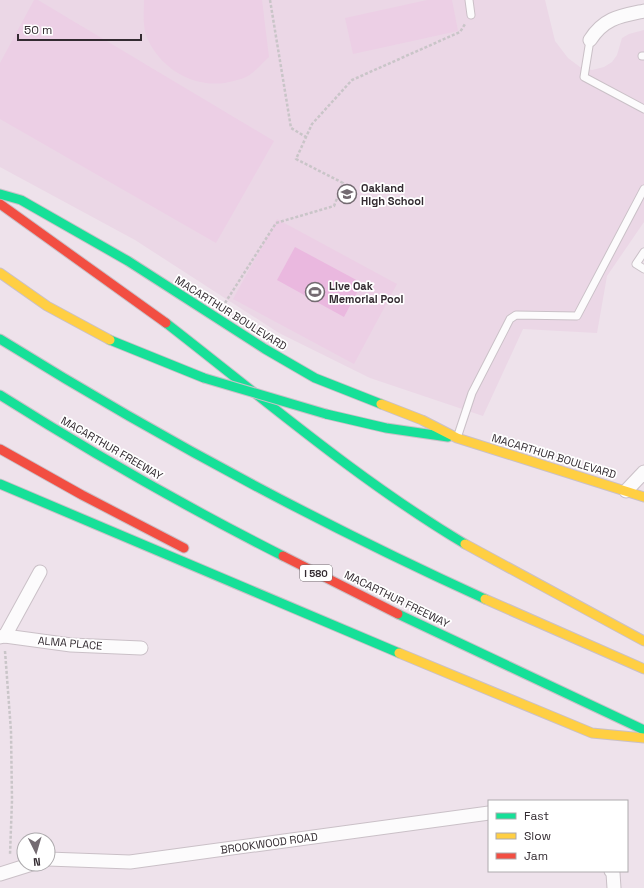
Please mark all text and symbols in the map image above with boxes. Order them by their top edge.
scale bar [18,16,141,42]
text: 50 m [24,22,52,38]
place label: Oakland High School [361,181,424,208]
school or university icon: Oakland High School [336,183,358,205]
street label: MACARTHUR BOULEVARD [172,273,290,353]
place label: Live Oak Memorial Pool [329,279,404,306]
sports icon: Live Oak Memorial Pool [304,281,326,303]
street label: MACARTHUR FREEWAY [59,413,166,483]
street label: MACARTHUR BOULEVARD [490,430,618,482]
road number: I 580 [300,565,332,581]
street label: MACARTHUR FREEWAY [342,567,452,631]
street label: ALMA PLACE [37,633,103,653]
legend [488,800,628,872]
text: Fast [524,808,549,824]
text: Slow [524,828,551,844]
street label: BROOKWOOD ROAD [219,829,319,857]
north arrow [16,832,56,872]
text: Jam [524,848,548,864]
text: N [33,855,41,869]

